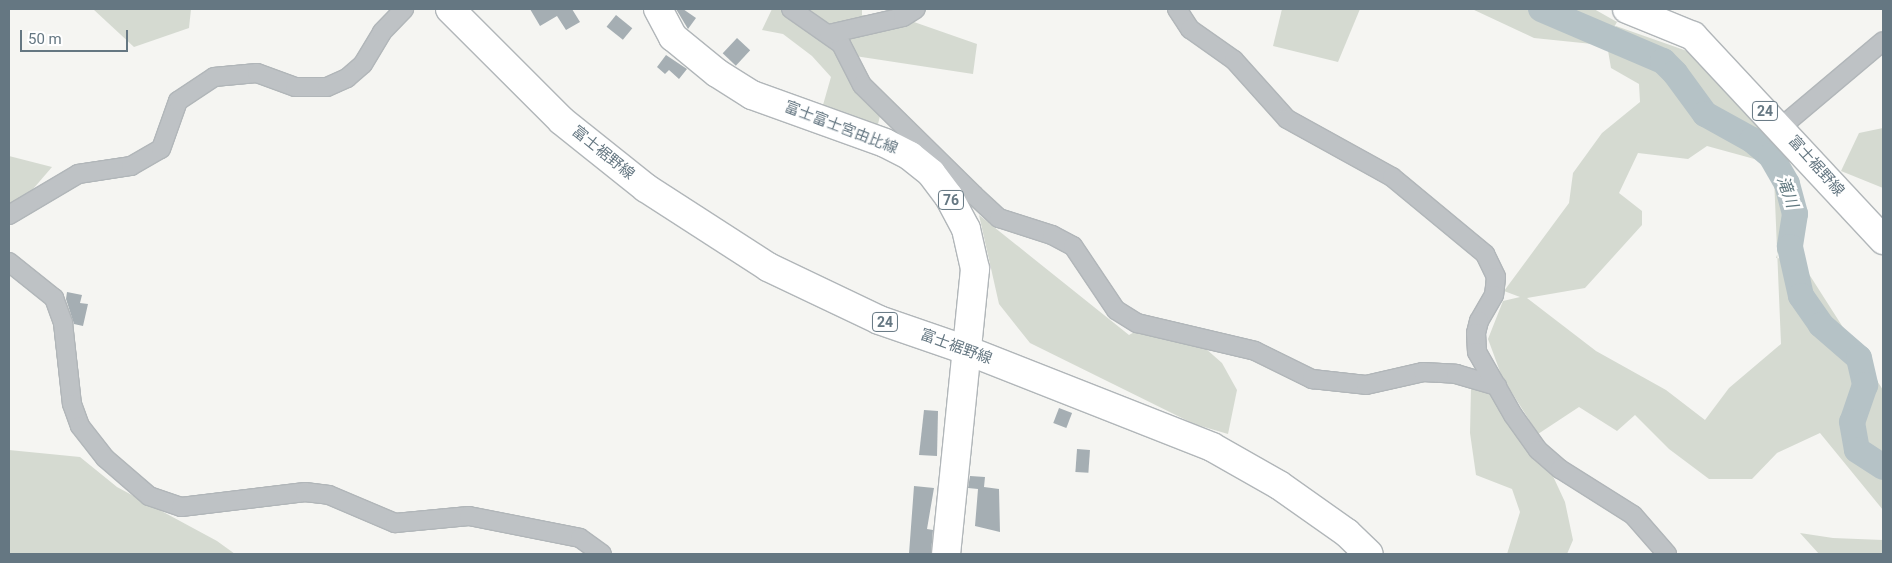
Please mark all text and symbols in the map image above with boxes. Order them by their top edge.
scale bar [22,20,130,52]
text: 50 m [28,30,62,48]
street label: 富士富士宮由比線 [782,98,900,158]
road number: 24 [1751,100,1779,122]
street label: 富士裾野線 [568,122,638,184]
street label: 富士裾野線 [1784,132,1848,200]
water label: 滝川 [1773,174,1801,210]
road number: 76 [937,188,965,212]
road number: 24 [871,311,899,334]
street label: 富士裾野線 [918,326,994,368]

